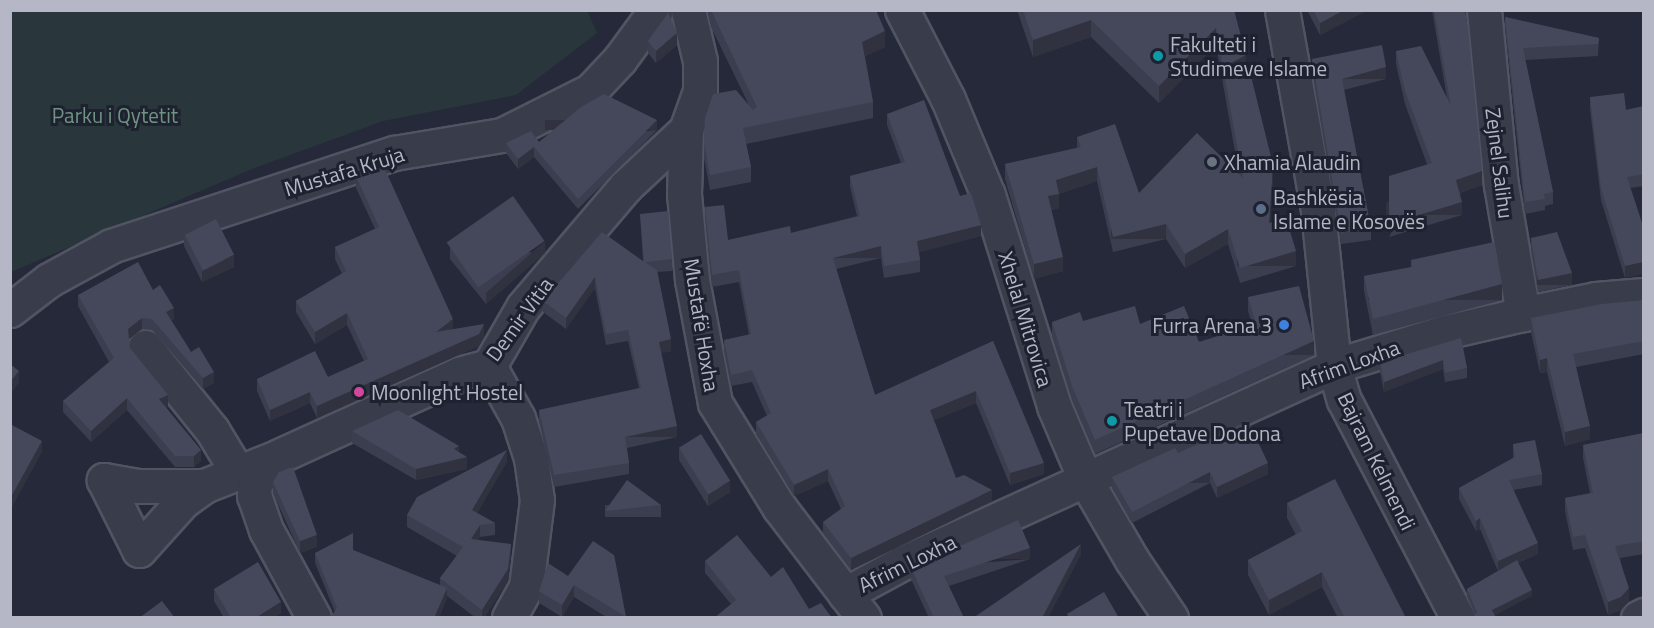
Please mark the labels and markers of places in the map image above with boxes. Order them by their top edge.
place label: Fakulteti i Studimeve Islame [1170,31,1327,81]
marker: Fakulteti i Studimeve Islame [1151,49,1165,63]
place label: Xhamia Alaudin [1224,149,1361,175]
marker: Xhamia Alaudin [1205,155,1219,169]
place label: Bashkësia Islame e Kosovës [1273,184,1425,234]
marker: Bashkësia Islame e Kosovës [1254,202,1268,216]
place label: Furra Arena 3 [1152,312,1272,338]
marker: Furra Arena 3 [1277,318,1291,332]
place label: Moonlıght Hostel [371,379,523,405]
marker: Moonlıght Hostel [352,385,366,399]
place label: Teatri i Pupetave Dodona [1124,396,1281,446]
marker: Teatri i Pupetave Dodona [1105,414,1119,428]

